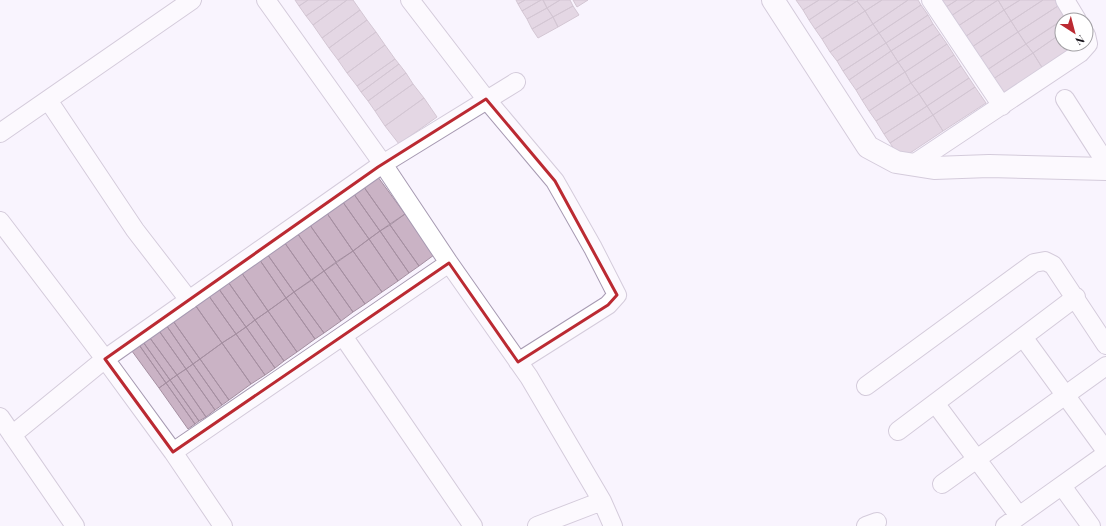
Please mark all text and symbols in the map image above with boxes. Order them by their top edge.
north arrow [1054,12,1094,52]
text: N [1073,32,1088,49]

